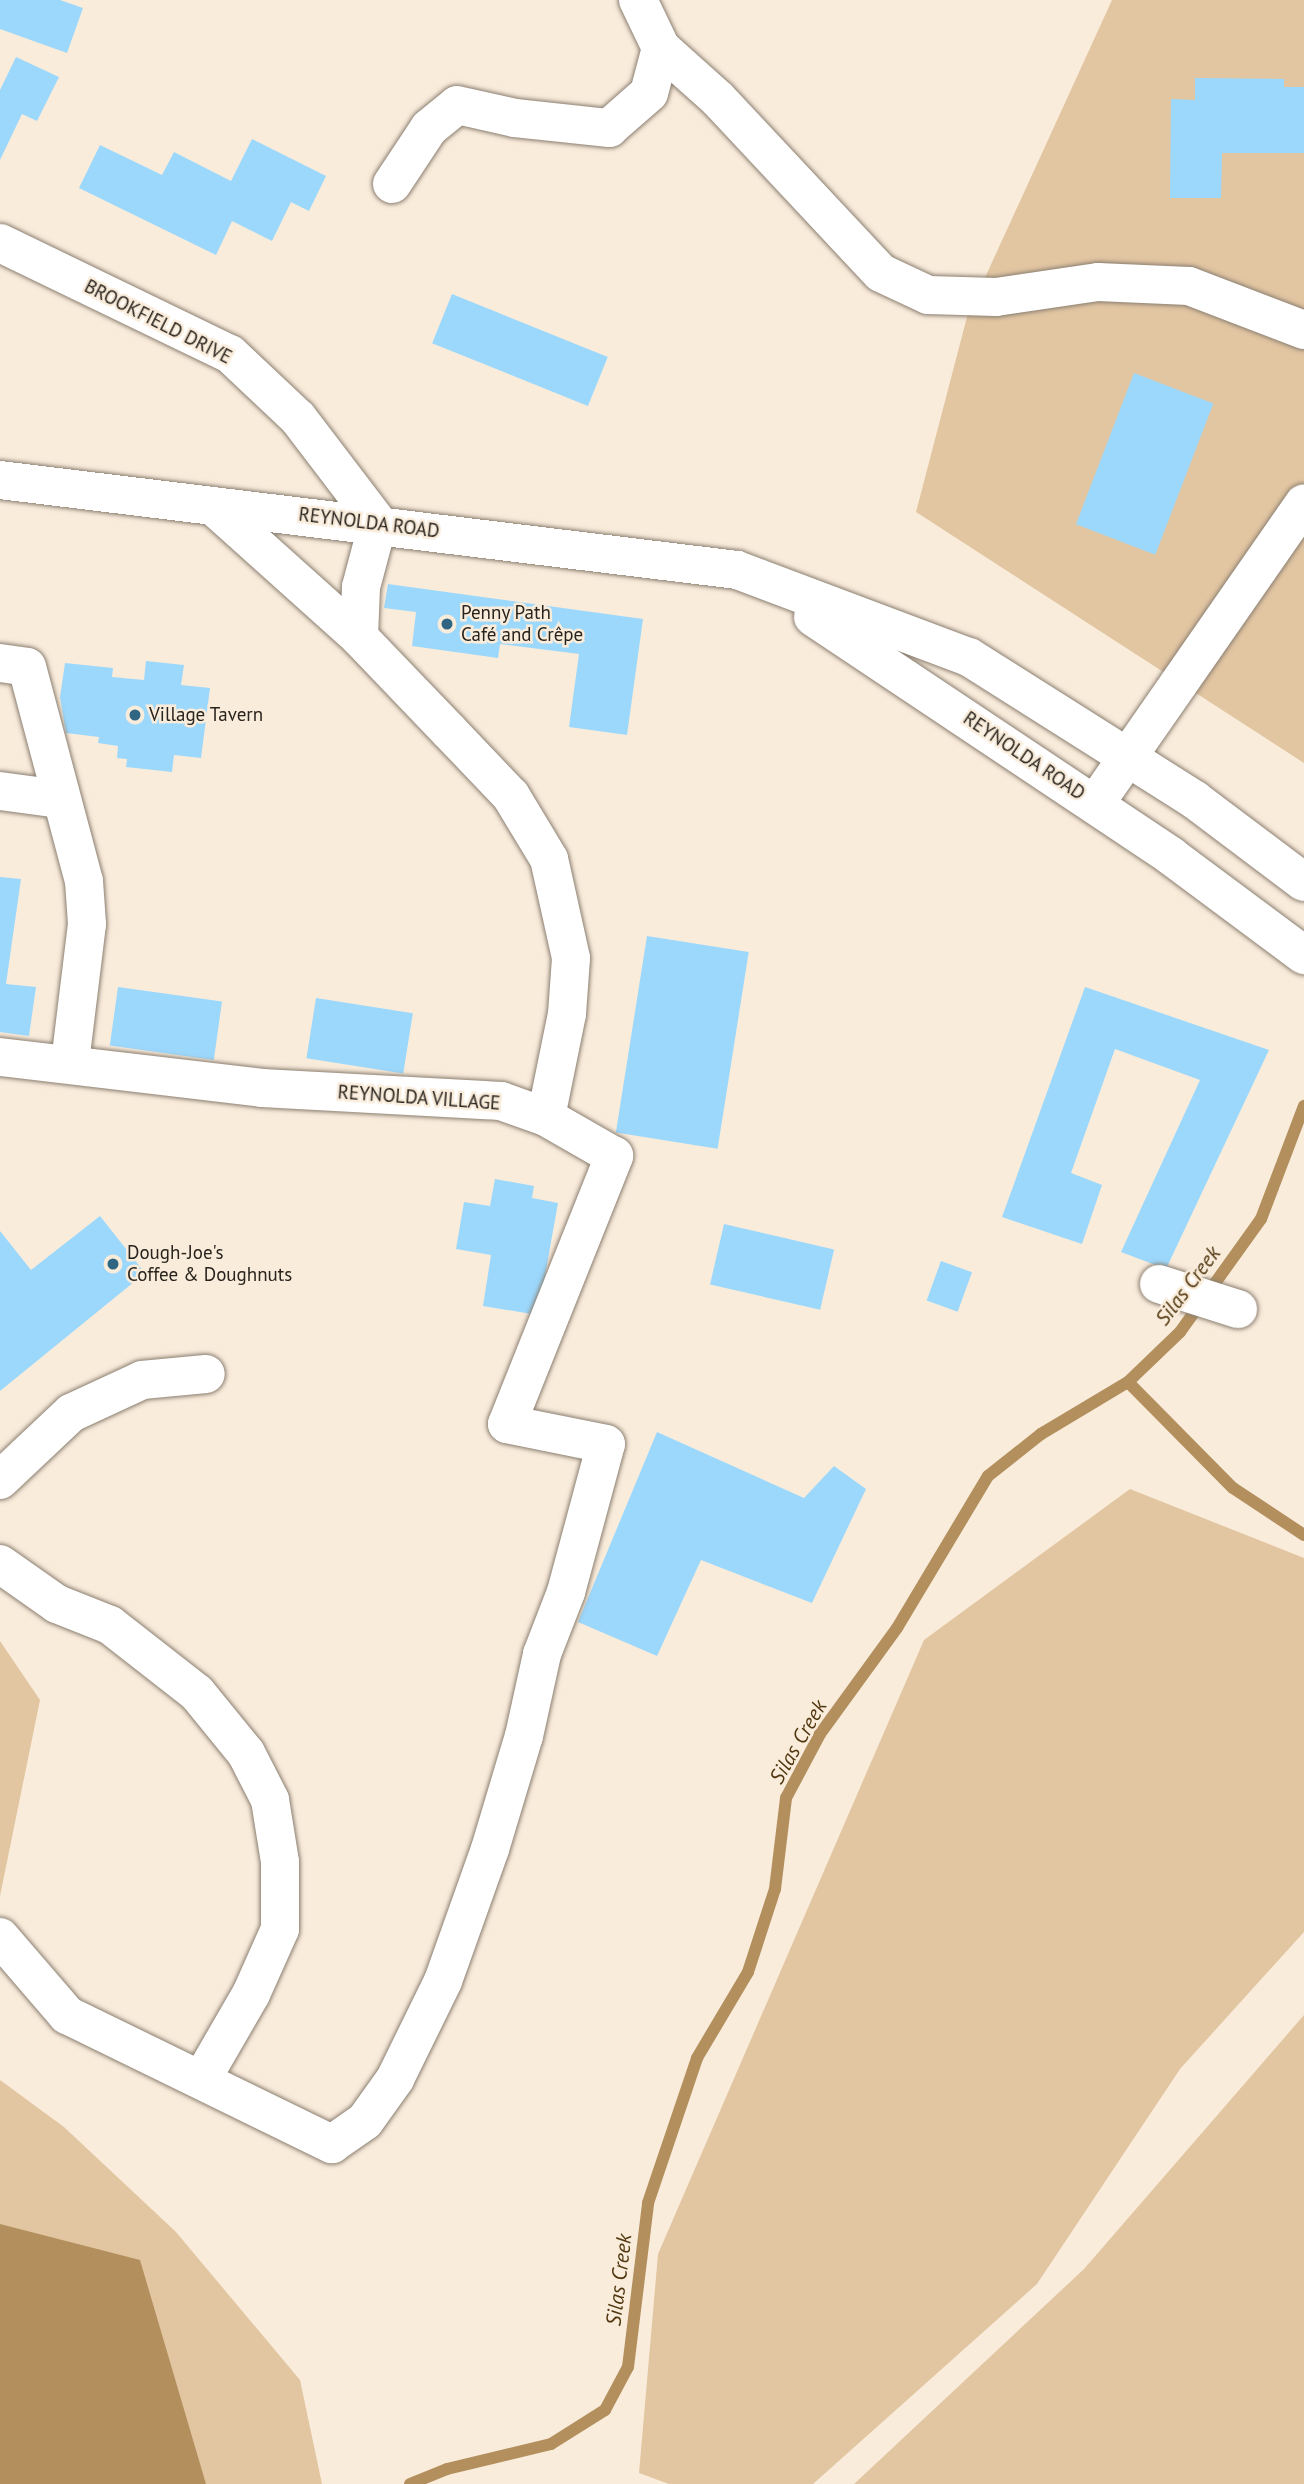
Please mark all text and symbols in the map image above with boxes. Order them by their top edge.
street label: BROOKFIELD DRIVE [81,275,235,369]
street label: REYNOLDA ROAD [297,503,441,543]
place label: Penny Path Café and Crêpe [461,602,583,646]
marker: Penny Path Café and Crêpe [439,616,455,632]
place label: Village Tavern [149,704,264,726]
marker: Village Tavern [127,707,143,723]
street label: REYNOLDA ROAD [959,707,1089,805]
street label: REYNOLDA VILLAGE [336,1081,502,1115]
water label: Silas Creek [1150,1241,1226,1331]
place label: Dough-Joe's Coffee & Doughnuts [127,1242,292,1286]
marker: Dough-Joe's Coffee & Doughnuts [105,1256,121,1272]
water label: Silas Creek [764,1696,832,1788]
water label: Silas Creek [601,2233,637,2327]

